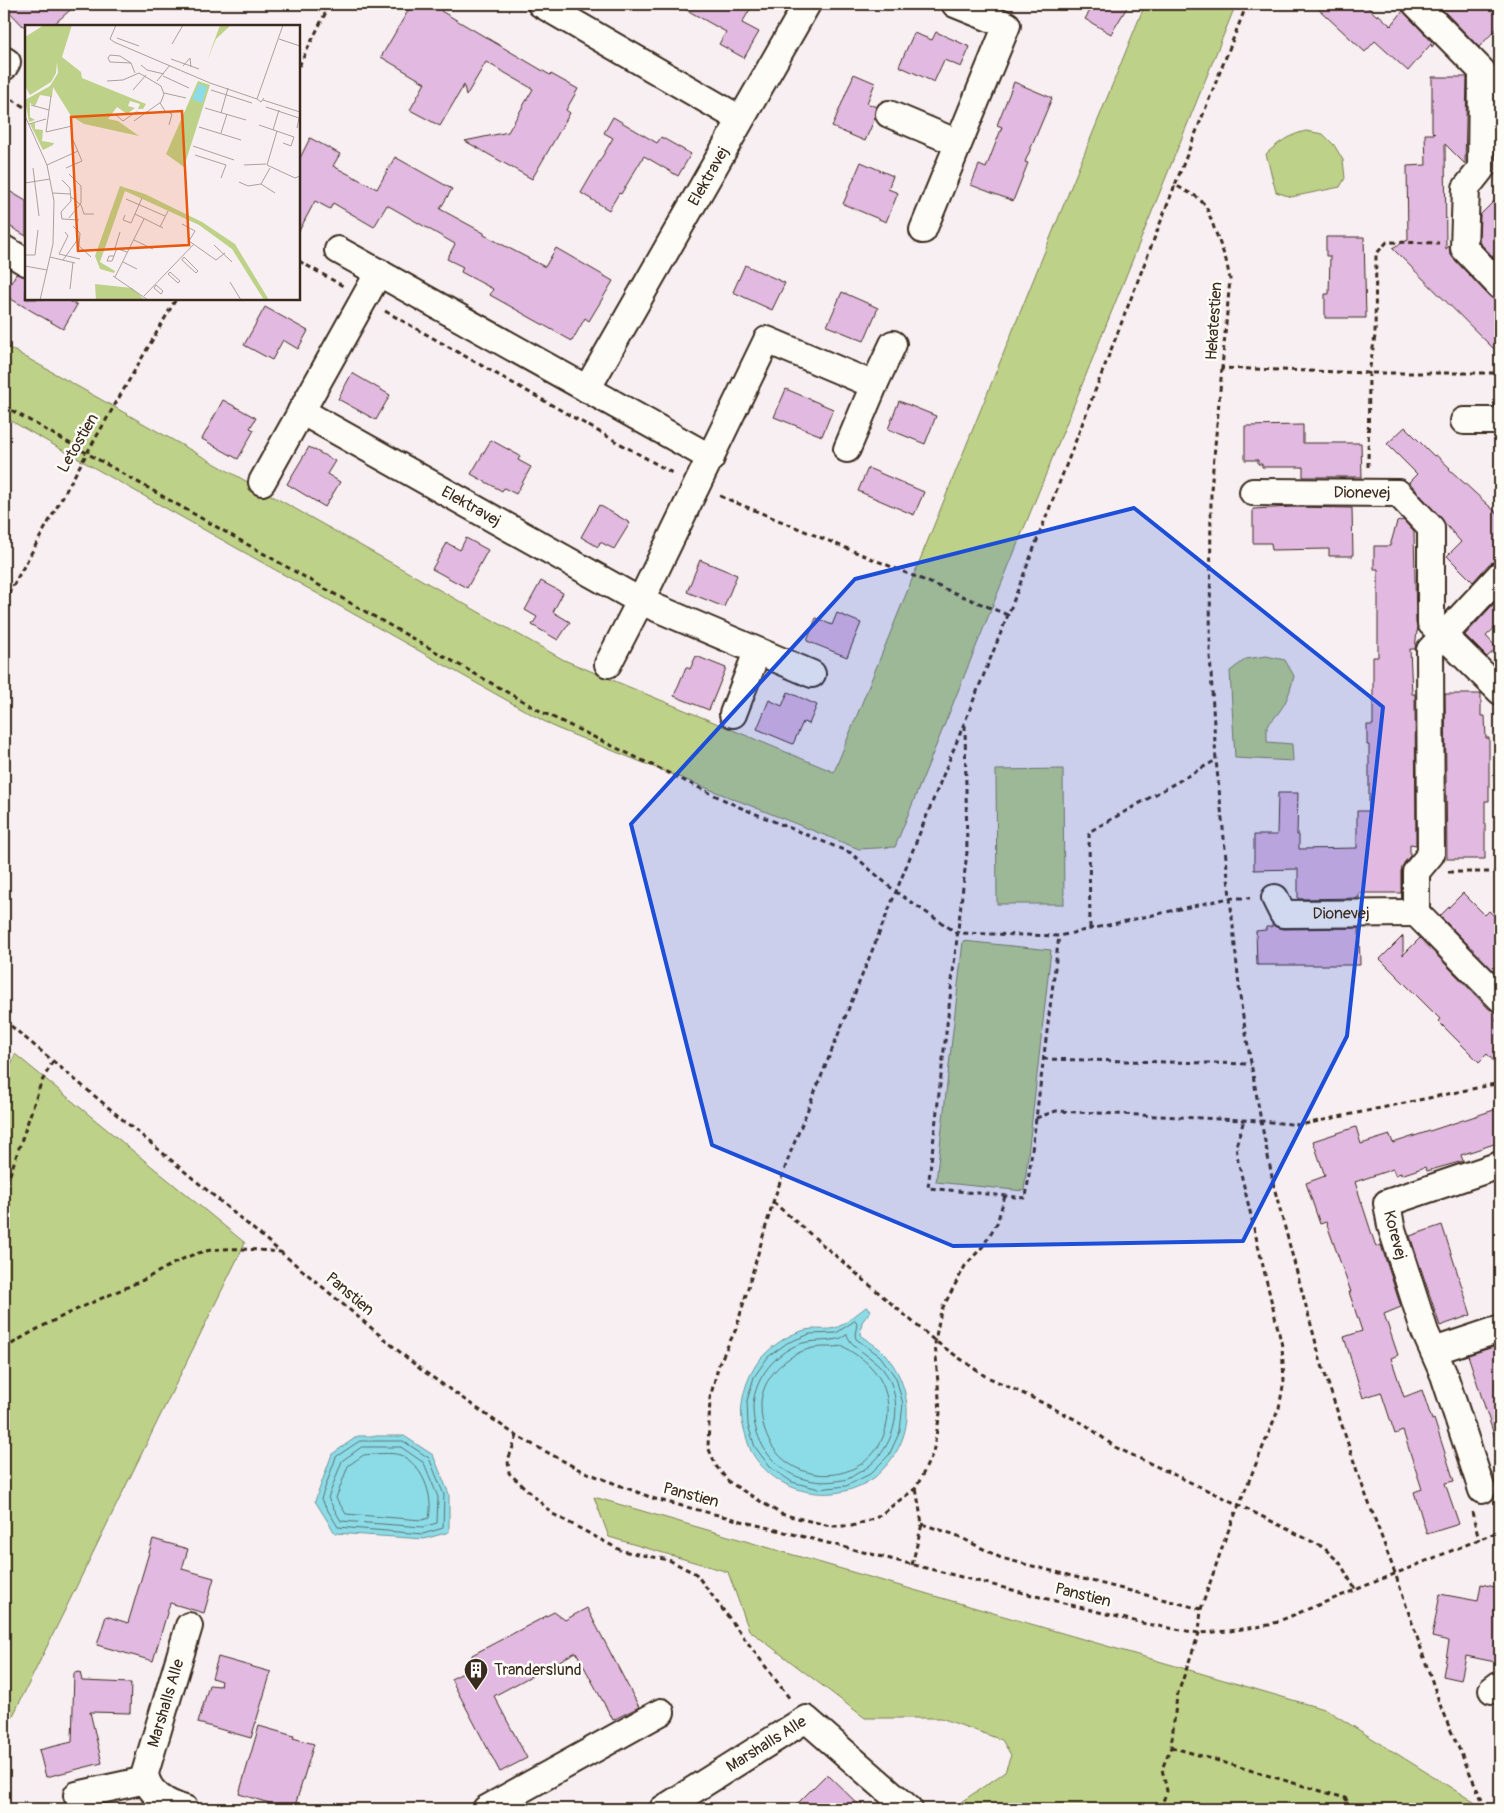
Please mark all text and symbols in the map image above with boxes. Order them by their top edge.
inset map [25,25,300,300]
street label: Elektravej [684,143,733,210]
street label: Hekatestien [1201,281,1227,361]
street label: Letostien [53,410,103,476]
street label: Elektravej [438,482,504,531]
street label: Dionevej [1333,483,1391,503]
street label: Dionevej [1312,903,1370,924]
street label: Korevej [1379,1208,1411,1262]
street label: Panstien [322,1268,378,1320]
street label: Panstien [661,1478,721,1512]
street label: Panstien [1053,1578,1113,1612]
street label: Marshalls Alle [143,1657,189,1750]
building icon: Tranderslund [463,1657,489,1691]
place label: Tranderslund [494,1660,582,1680]
street label: Marshalls Alle [722,1711,810,1777]

